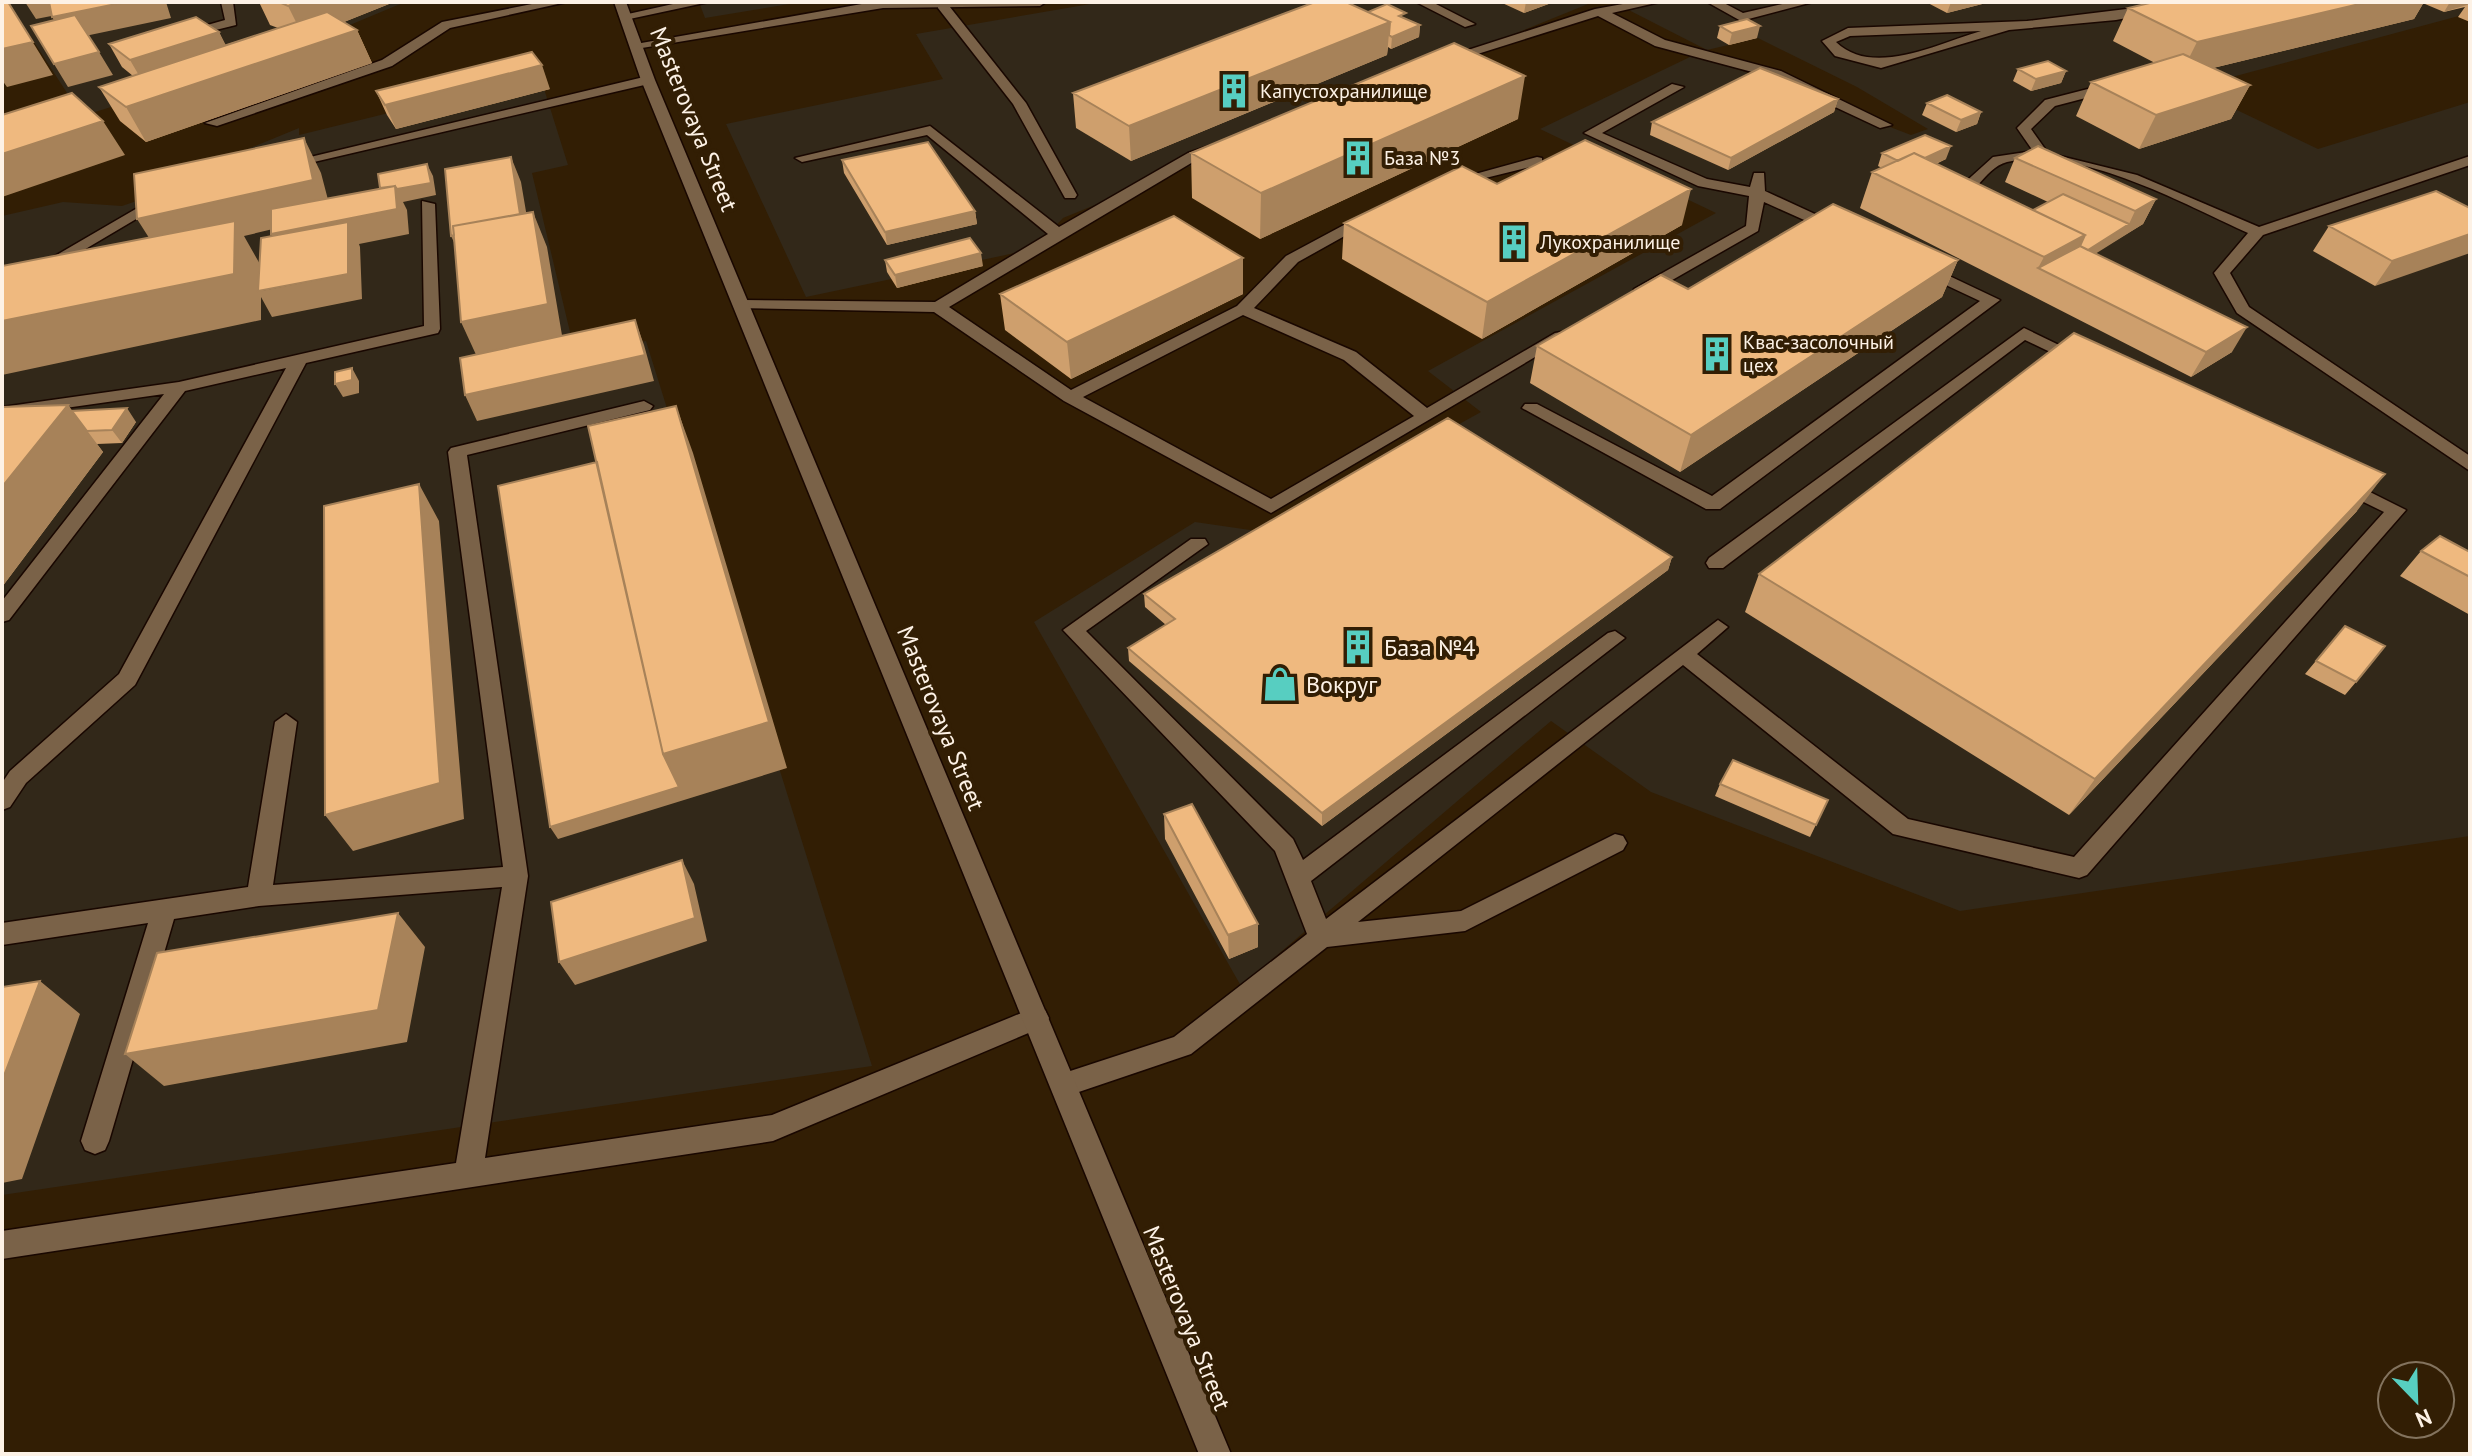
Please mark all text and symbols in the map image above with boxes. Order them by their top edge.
street label: Masterovaya Street [643,22,745,216]
building icon: Капустохранилище [1215,72,1253,110]
place label: Капустохранилище [1260,78,1428,104]
building icon: База №3 [1339,139,1377,177]
place label: База №3 [1384,145,1460,171]
building icon: Лукохранилище [1495,223,1533,261]
place label: Лукохранилище [1539,229,1680,255]
place label: Квас-засолочный цех [1743,329,1894,378]
building icon: Квас-засолочный цех [1698,335,1736,373]
street label: Masterovaya Street [890,621,992,815]
building icon: База №4 [1339,628,1377,666]
place label: База №4 [1384,632,1476,663]
shop icon: Вокруг [1261,665,1299,703]
place label: Вокруг [1306,669,1377,700]
street label: Masterovaya Street [1136,1221,1238,1415]
north arrow [2376,1360,2456,1440]
text: N [2412,1403,2436,1434]

